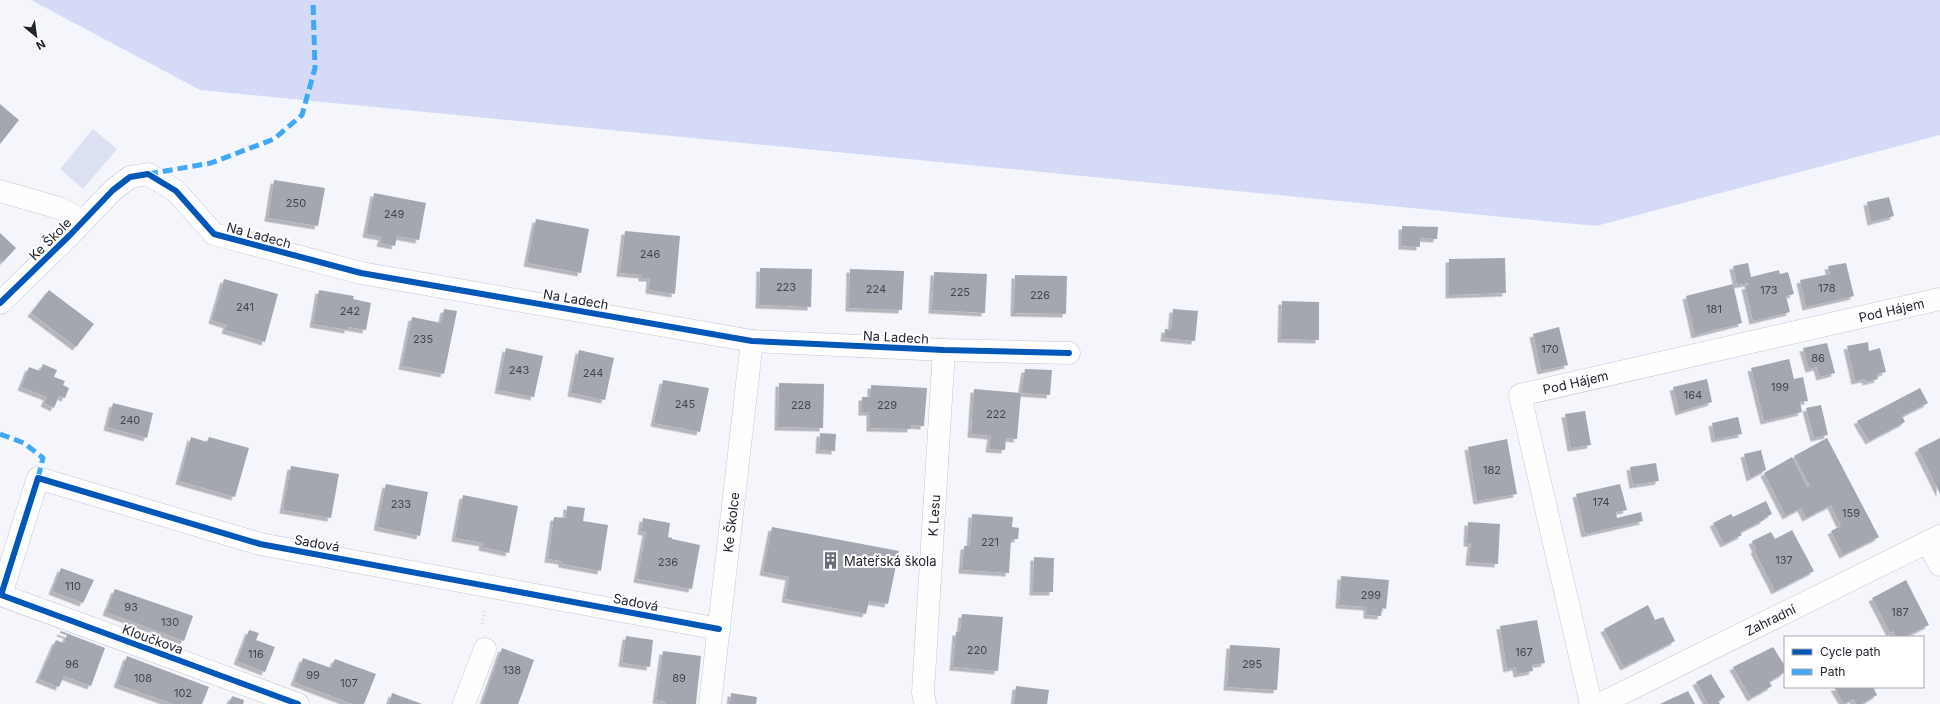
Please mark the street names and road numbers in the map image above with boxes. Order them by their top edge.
street label: Ke Škole [26,215,74,263]
street label: Na Ladech [225,219,293,251]
street label: Na Ladech [542,285,610,313]
street label: Pod Hájem [1857,295,1926,325]
street label: Na Ladech [863,327,929,347]
street label: Pod Hájem [1541,367,1610,398]
street label: Ke Školce [720,491,742,553]
street label: K Lesu [925,494,943,537]
street label: Sadová [293,531,341,555]
street label: Sadová [612,590,660,614]
street label: Zahradní [1742,600,1799,639]
street label: Kloučkova [120,621,186,657]

